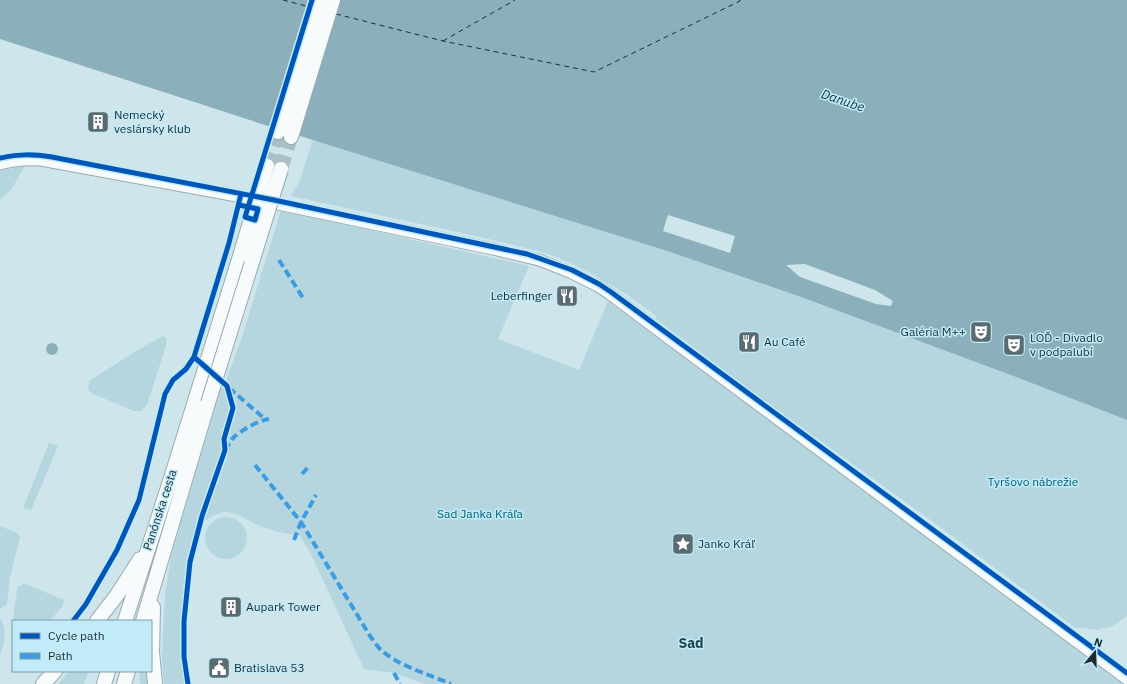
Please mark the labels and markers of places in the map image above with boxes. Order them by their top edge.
place label: Nemecký veslársky klub [114,107,191,136]
building icon: Nemecký veslársky klub [85,109,111,135]
restaurant icon: Leberfinger [554,283,580,309]
place label: Leberfinger [491,288,553,303]
theatre icon: Galéria M++ [968,319,994,345]
place label: Galéria M++ [901,324,966,339]
restaurant icon: Au Café [736,329,762,355]
place label: LOĎ - Divadlo v podpalubí [1030,330,1103,359]
theatre icon: LOĎ - Divadlo v podpalubí [1001,332,1027,358]
place label: Au Café [764,334,806,349]
place icon: Janko Kráľ [670,531,696,557]
place label: Janko Kráľ [698,536,755,551]
building icon: Aupark Tower [218,594,244,620]
place label: Aupark Tower [246,599,321,614]
public building icon: Bratislava 53 [206,655,232,681]
place label: Bratislava 53 [234,660,305,675]

